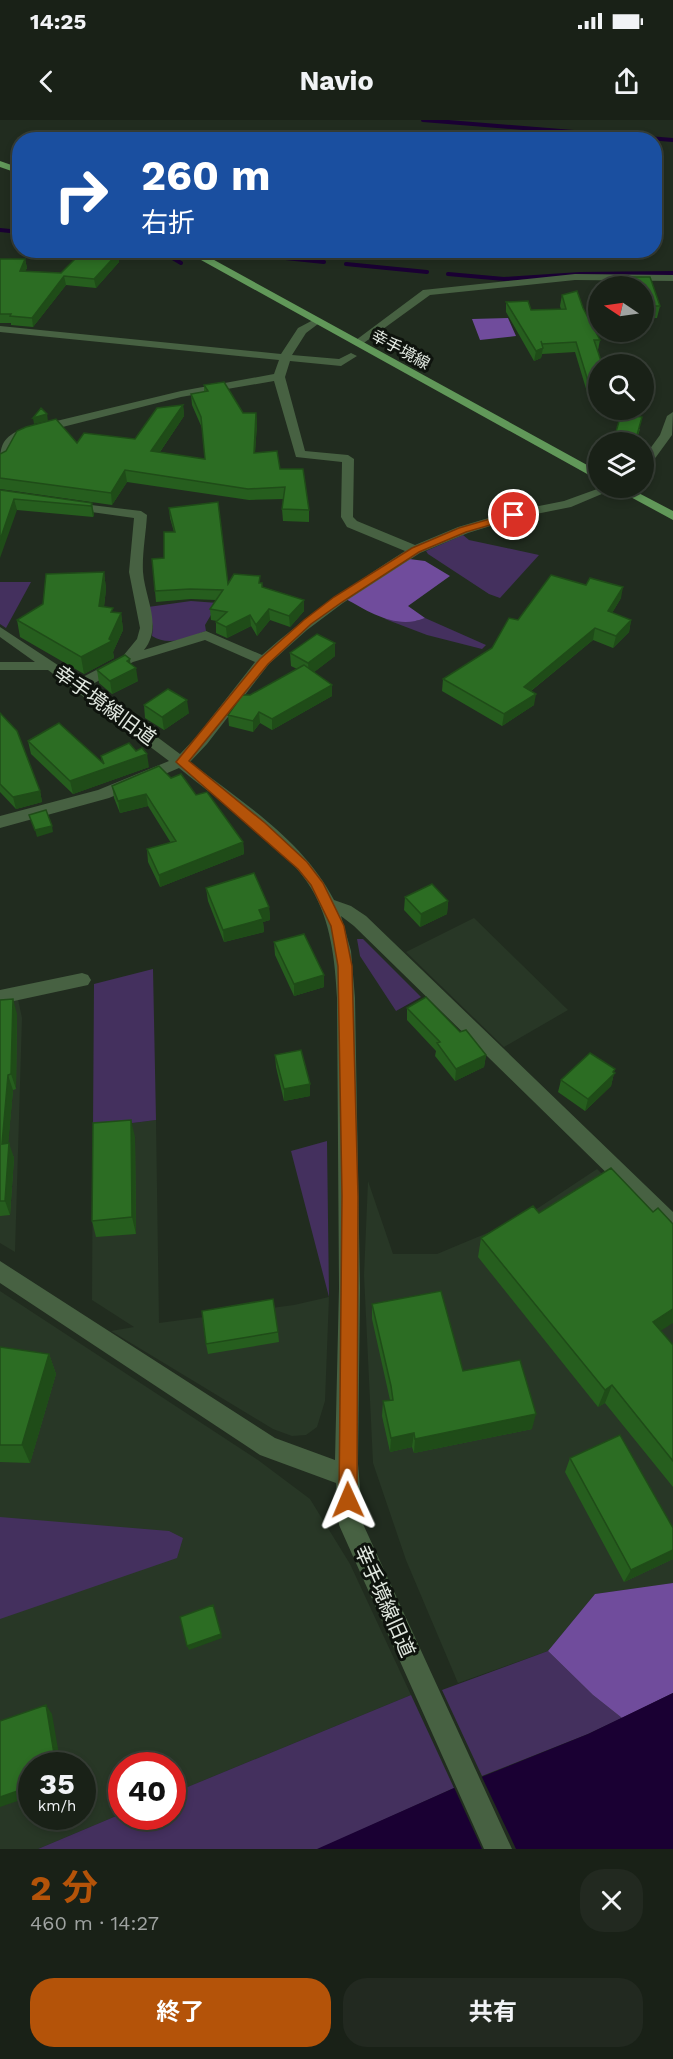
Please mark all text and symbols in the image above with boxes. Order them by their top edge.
text: 14:25 [30,9,86,34]
icon: back [30,65,63,98]
text: Navio [299,65,374,97]
icon: share [610,65,643,98]
text: 260 m [141,151,271,200]
icon: right [42,156,120,234]
text: 右折 [141,207,195,239]
north arrow [588,276,654,342]
map controls [588,276,654,498]
street label: 幸手境線 [368,326,433,373]
button: search [588,354,654,420]
button: layers [588,432,654,498]
pin [488,489,539,540]
icon: arrive [497,498,530,531]
street label: 幸手境線旧道 [49,660,161,750]
position arrow [316,1468,380,1532]
street label: 幸手境線旧道 [350,1541,420,1661]
speed limit sign: 40 [108,1752,186,1830]
text: 35 [39,1766,75,1801]
text: km/h [38,1797,76,1815]
text: 2 分 [30,1867,98,1909]
button: close [580,1869,643,1932]
text: 460 m · 14:27 [30,1911,159,1935]
button: 終了 [30,1978,331,2047]
button: 共有 [343,1978,643,2047]

